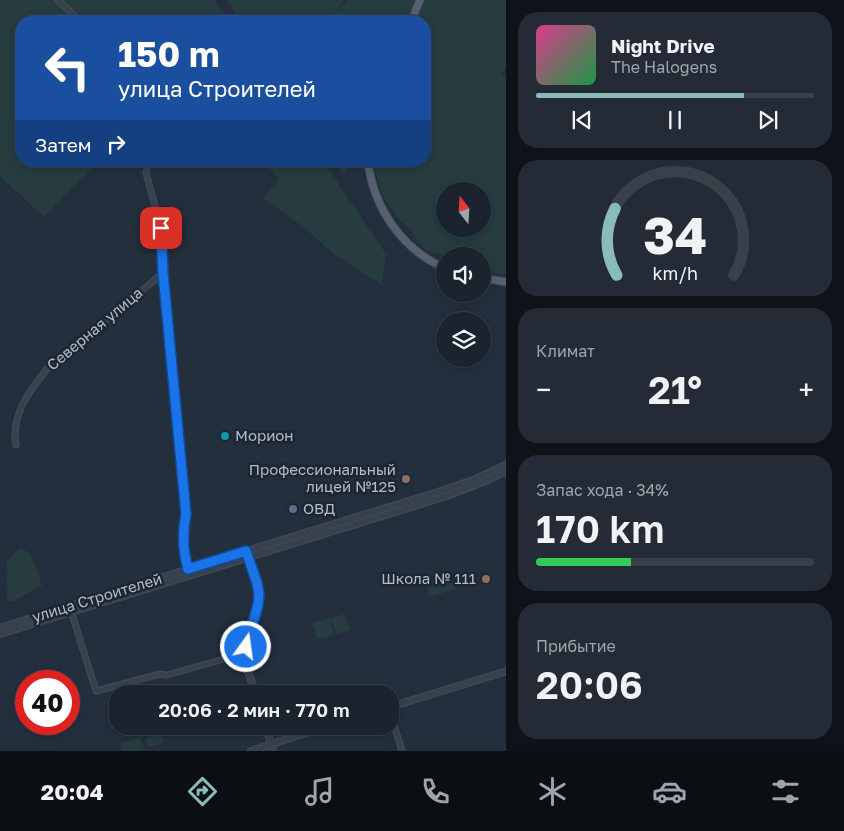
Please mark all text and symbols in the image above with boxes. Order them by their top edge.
text: 150 m [118,33,220,75]
text: Night Drive [611,34,715,57]
icon: left [35,35,100,100]
text: The Halogens [611,57,717,77]
text: улица Строителей [118,75,316,102]
icon: previous [568,106,596,134]
icon: pause [661,106,689,134]
icon: next [754,106,782,134]
icon: right [102,130,130,158]
text: Затем [35,133,92,156]
north arrow [436,182,491,238]
map controls [436,182,491,367]
text: 34 [643,203,707,265]
pin [140,207,182,249]
icon: arrive [147,214,175,242]
button: sound [436,247,491,302]
text: km/h [652,262,698,284]
street label: Северная улица [43,283,146,373]
button: layers [436,312,491,367]
text: Климат [536,341,595,361]
text: 21° [648,367,702,412]
text: − [536,373,551,406]
text: + [799,373,814,406]
place label: Морион [235,426,293,444]
marker: Морион [219,430,231,442]
place label: Профессиональный лицей №125 [249,460,396,495]
marker: Профессиональный лицей №125 [400,473,412,485]
text: Запас хода · 34% [536,480,669,500]
place label: ОВД [303,499,335,517]
marker: ОВД [287,503,299,515]
text: 170 km [536,506,665,551]
street label: улица Строителей [30,569,164,625]
place label: Школа № 111 [381,569,476,587]
marker: Школа № 111 [480,573,492,585]
position arrow [219,620,271,672]
text: Прибытие [536,636,616,656]
text: 20:06 [536,662,643,707]
speed limit sign: 40 [15,670,80,735]
text: 20:06 · 2 мин · 770 m [158,698,350,721]
icon: directions [185,774,220,809]
icon: music [302,774,337,809]
icon: phone [418,774,453,809]
icon: climate [535,774,570,809]
icon: car [652,774,687,809]
icon: filters [768,774,803,809]
text: 20:04 [41,778,104,805]

